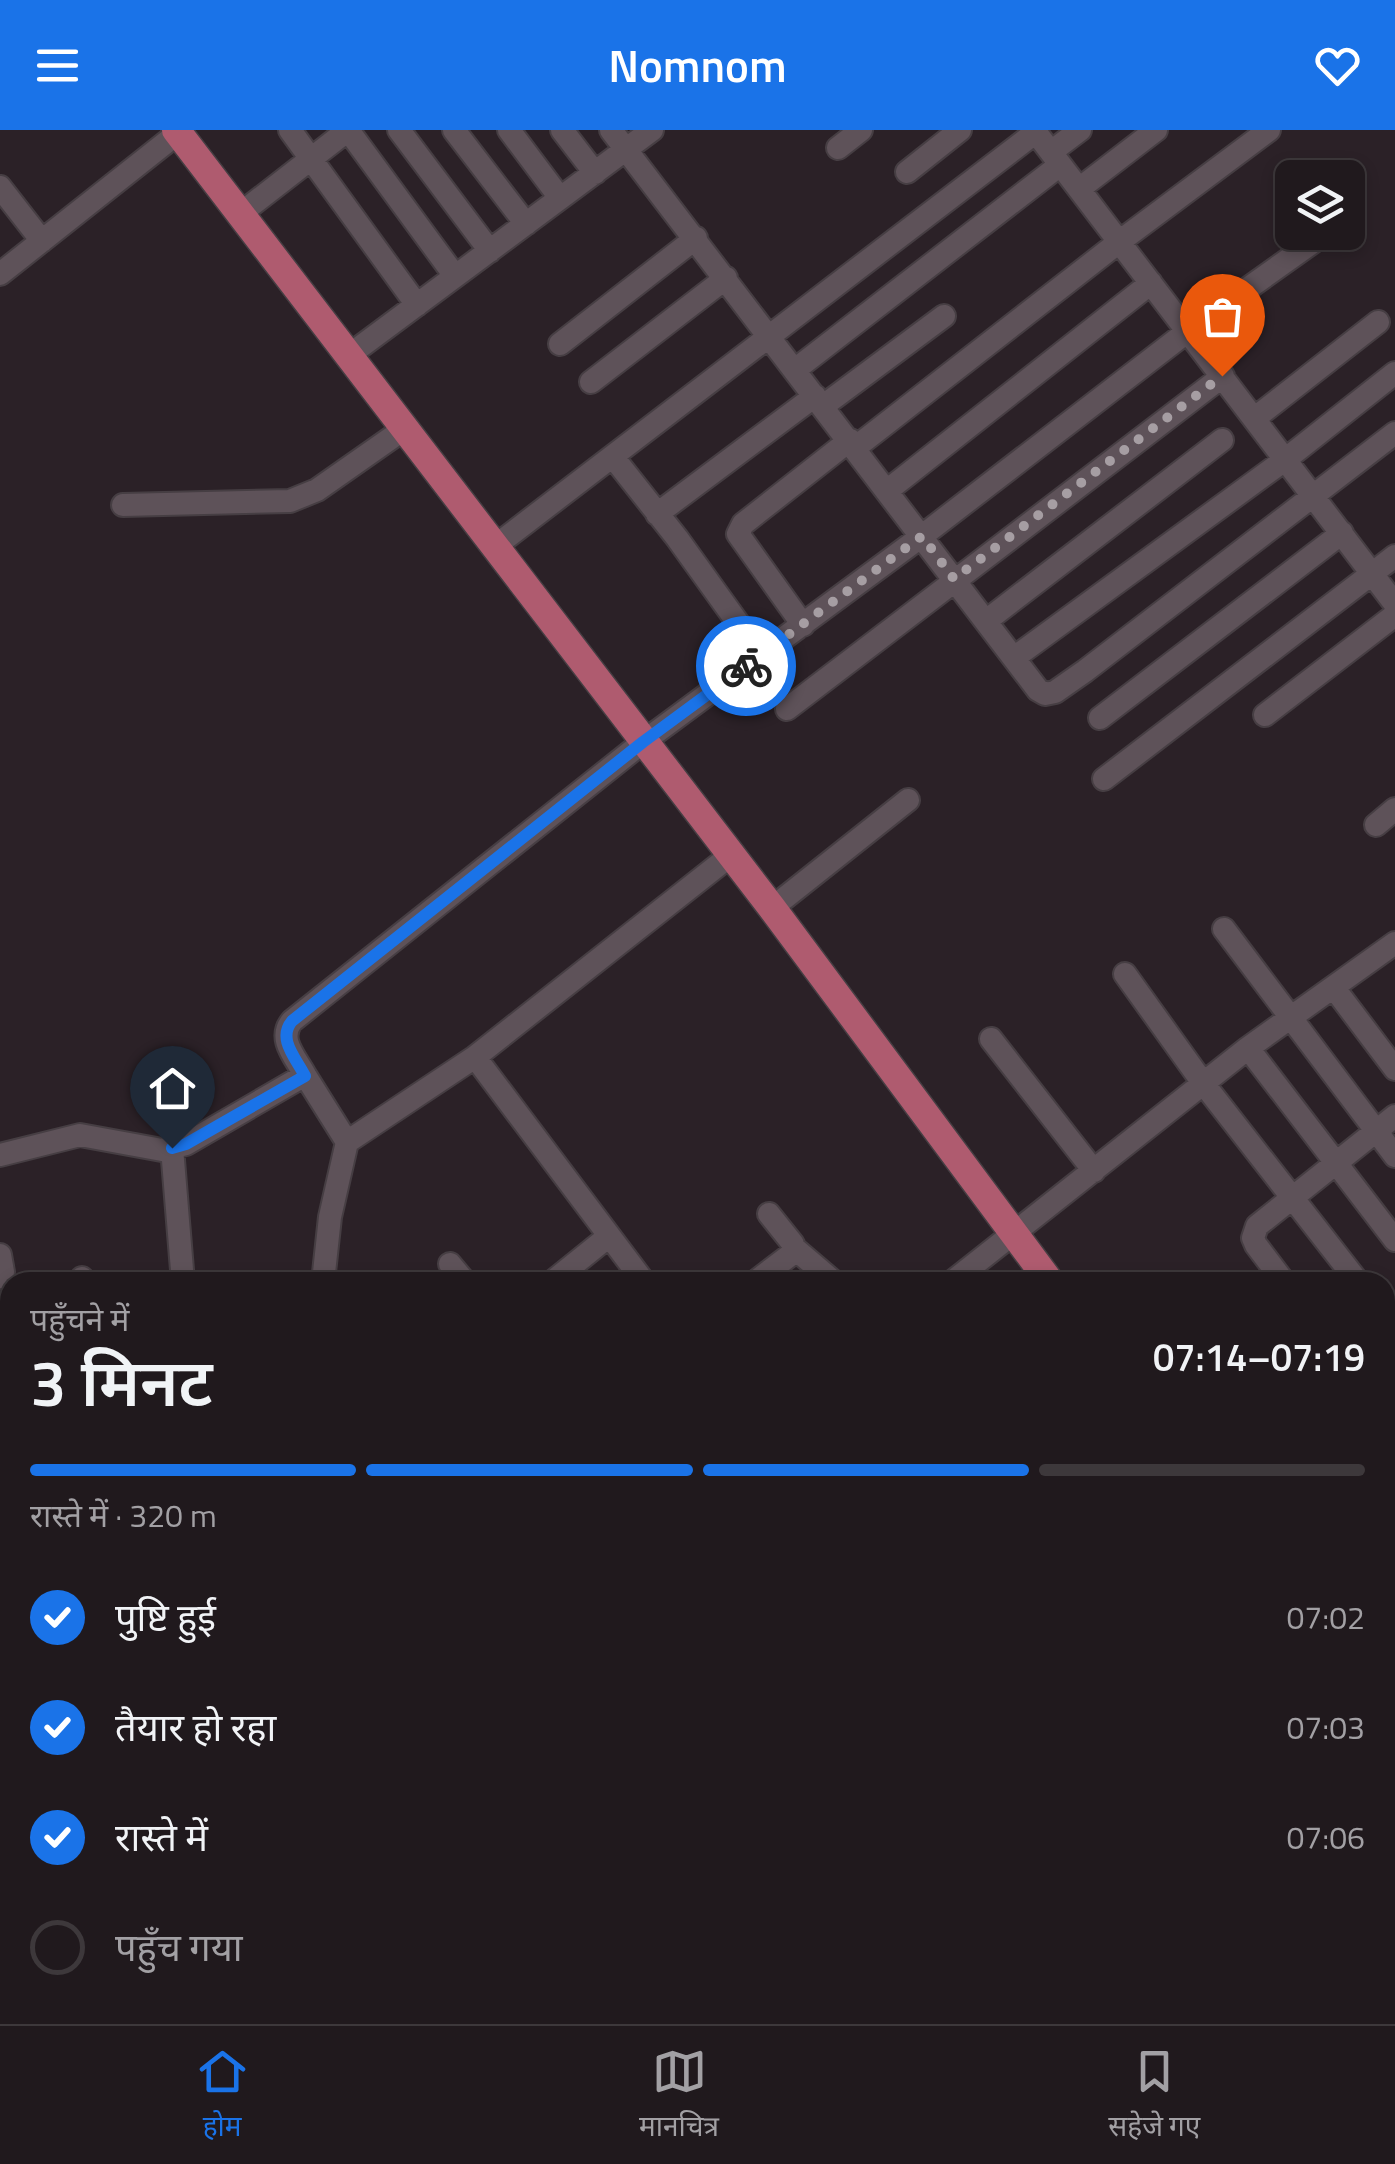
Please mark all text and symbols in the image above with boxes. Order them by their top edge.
text: Nomnom [608,31,787,99]
icon: menu [30,38,85,93]
icon: heart [1310,38,1365,93]
map controls [1275,160,1365,250]
button: layers [1275,160,1365,250]
pin [1180,274,1265,377]
icon: bag [1195,289,1250,344]
courier [696,616,796,716]
icon: bike [719,639,774,694]
pin [130,1046,215,1149]
icon: home [145,1061,200,1116]
text: पहुँचने में [30,1295,129,1343]
text: 07:14–07:19 [1153,1328,1365,1386]
text: 3 मिनट [30,1332,213,1431]
text: रास्ते में · 320 m [30,1491,217,1539]
text: पुष्टि हुई [115,1588,216,1646]
icon: check [30,1590,85,1645]
text: 07:02 [1286,1593,1365,1641]
text: तैयार हो रहा [115,1698,276,1756]
icon: check [30,1700,85,1755]
text: 07:03 [1286,1703,1365,1751]
text: रास्ते में [115,1808,208,1866]
icon: check [30,1810,85,1865]
text: 07:06 [1286,1813,1365,1861]
text: पहुँच गया [115,1918,243,1976]
tab: होम [195,2044,250,2147]
tab: मानचित्र [639,2044,719,2147]
tab: सहेजे गए [1108,2044,1200,2147]

